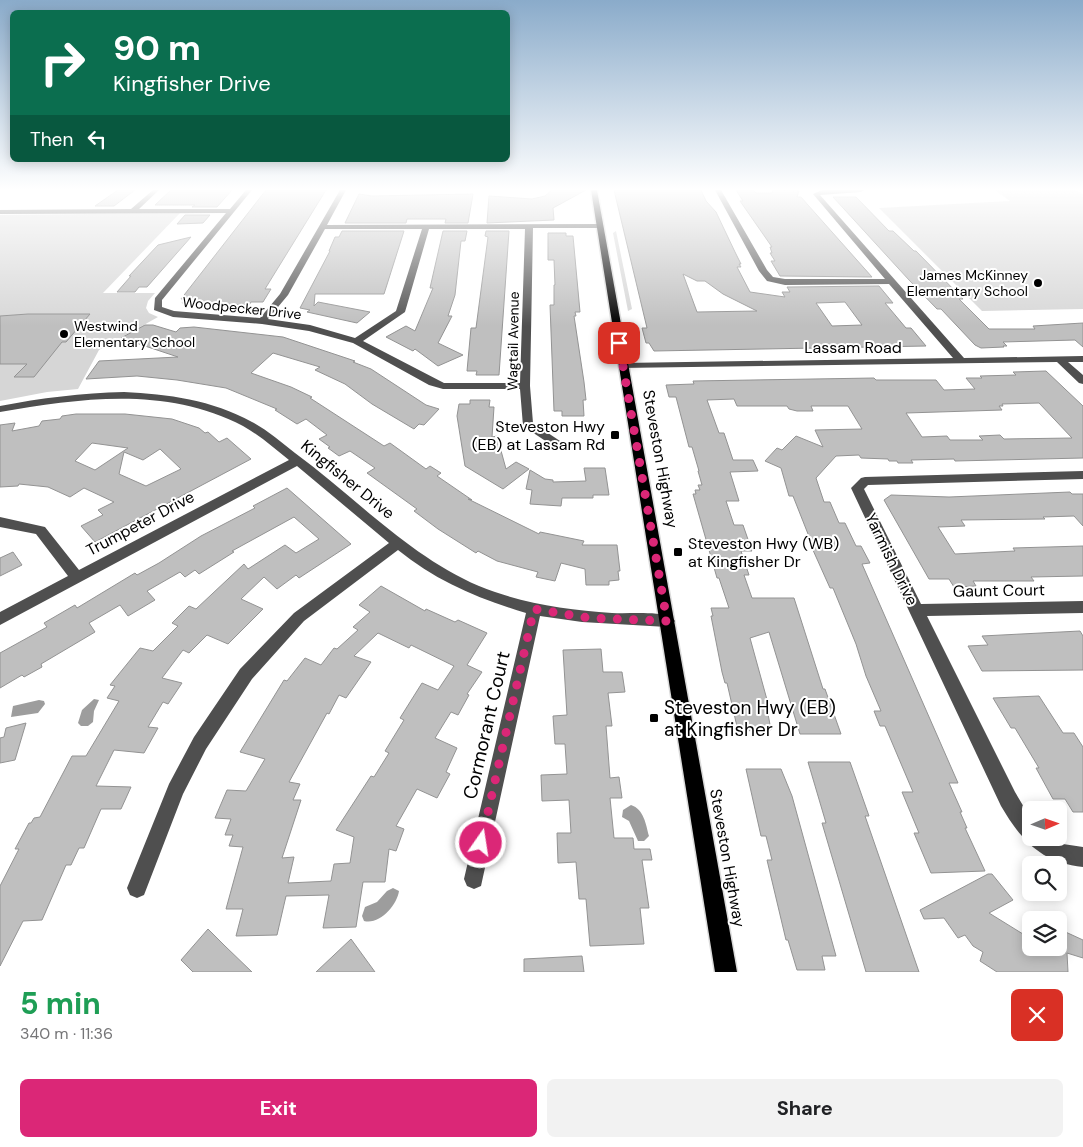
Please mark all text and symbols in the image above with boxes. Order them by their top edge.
text: 90 m [113,25,201,71]
icon: right [30,30,95,95]
text: Kingfisher Drive [113,69,271,98]
icon: left [83,125,111,153]
text: Then [30,127,73,152]
place label: James McKinney Elementary School [907,266,1028,300]
marker: James McKinney Elementary School [1032,277,1044,289]
street label: Wagtail Avenue [503,291,523,391]
street label: Woodpecker Drive [182,293,302,323]
place label: Westwind Elementary School [74,317,195,351]
pin [598,322,640,364]
marker: Westwind Elementary School [58,328,70,340]
icon: arrive [605,329,633,357]
street label: Lassam Road [804,337,902,358]
street label: Steveston Highway [638,388,683,530]
place label: Steveston Hwy (EB) at Lassam Rd [472,416,605,455]
marker: Steveston Hwy (EB) at Lassam Rd [609,429,621,441]
street label: Kingfisher Drive [297,435,399,524]
street label: Trumpeter Drive [83,486,198,561]
street label: Yarmish Drive [860,510,923,609]
place label: Steveston Hwy (WB) at Kingfisher Dr [688,533,839,572]
marker: Steveston Hwy (WB) at Kingfisher Dr [672,546,684,558]
street label: Gaunt Court [953,579,1045,602]
street label: Cormorant Court [457,649,516,802]
place label: Steveston Hwy (EB) at Kingfisher Dr [664,695,836,742]
marker: Steveston Hwy (EB) at Kingfisher Dr [648,712,660,724]
street label: Steveston Highway [705,787,750,929]
north arrow [1022,801,1068,846]
map controls [1022,801,1067,956]
position arrow [454,816,506,868]
button: search [1022,856,1067,901]
button: layers [1022,911,1067,956]
text: 5 min [20,984,101,1023]
button: close [1011,989,1063,1041]
text: 340 m · 11:36 [20,1023,113,1044]
button: Exit [20,1079,537,1137]
button: Share [547,1079,1063,1137]

